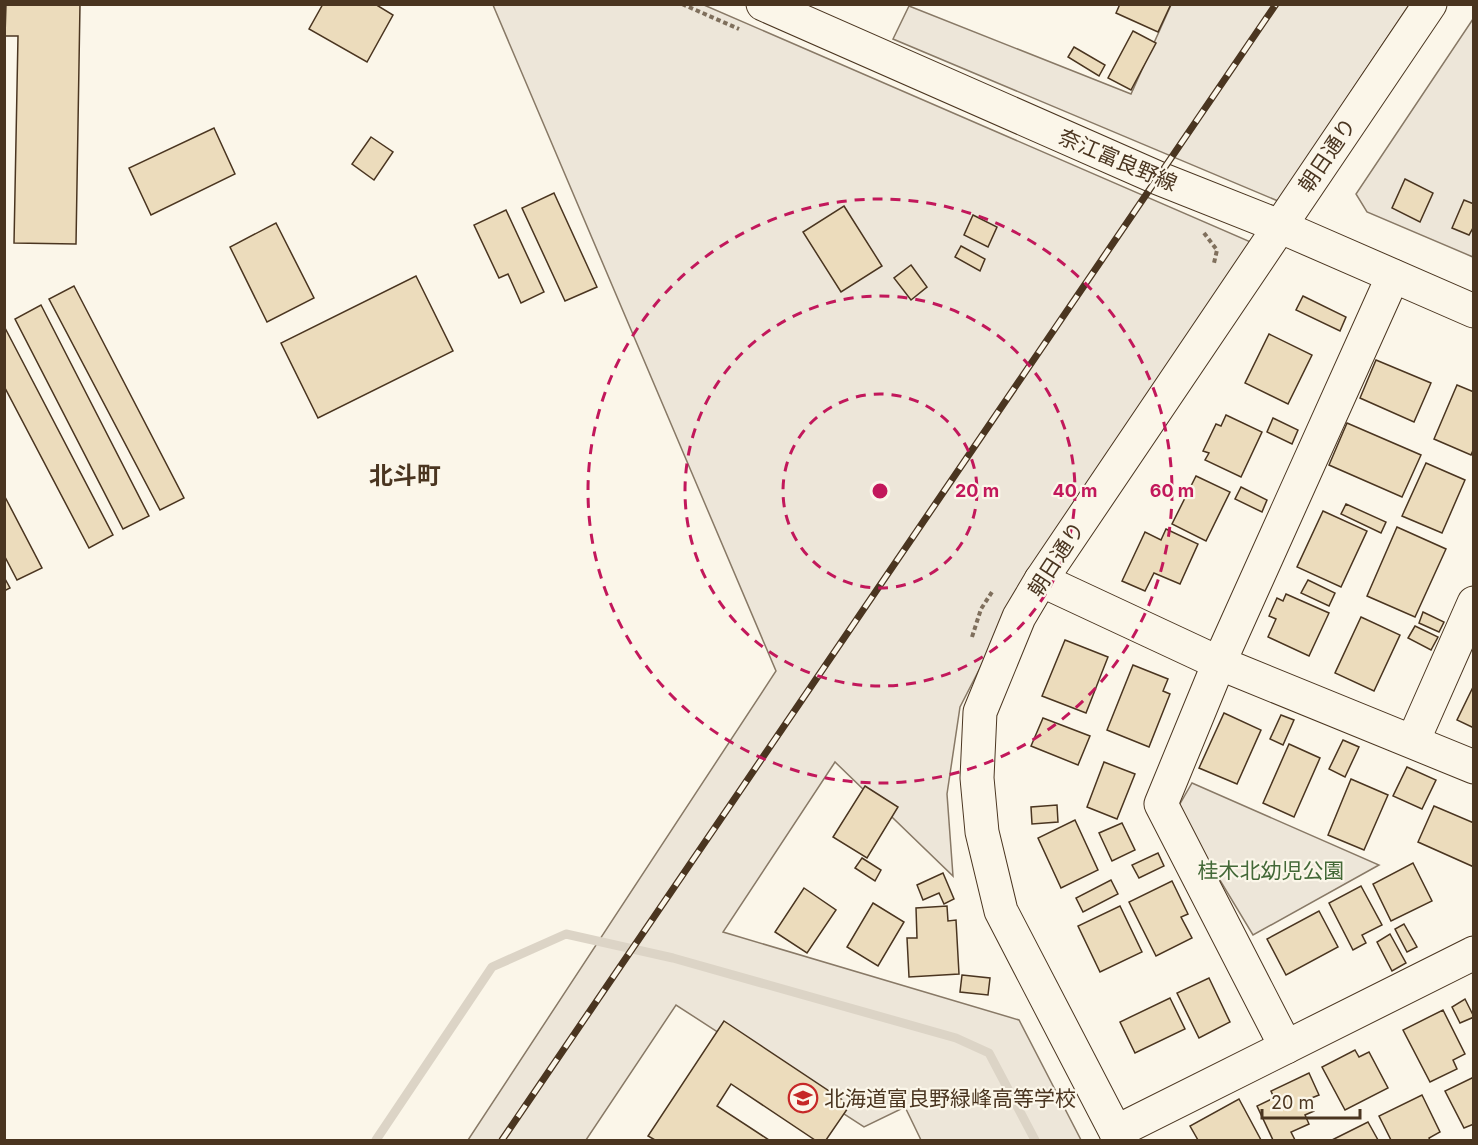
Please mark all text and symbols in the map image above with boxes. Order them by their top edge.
street label: 朝日通り [1293,113,1361,197]
street label: 奈江富良野線 [1055,124,1181,196]
district label: 北斗町 [369,461,441,490]
text: 20 m [955,480,999,501]
text: 40 m [1053,480,1098,501]
text: 60 m [1150,480,1194,501]
centre of rings [870,481,890,501]
street label: 朝日通り [1023,517,1089,601]
park label: 桂木北幼児公園 [1198,858,1345,883]
school or university icon: 北海道富良野緑峰高等学校 [787,1082,819,1114]
scale bar [1262,1082,1360,1120]
place label: 北海道富良野緑峰高等学校 [824,1086,1076,1111]
text: 20 m [1271,1092,1314,1113]

